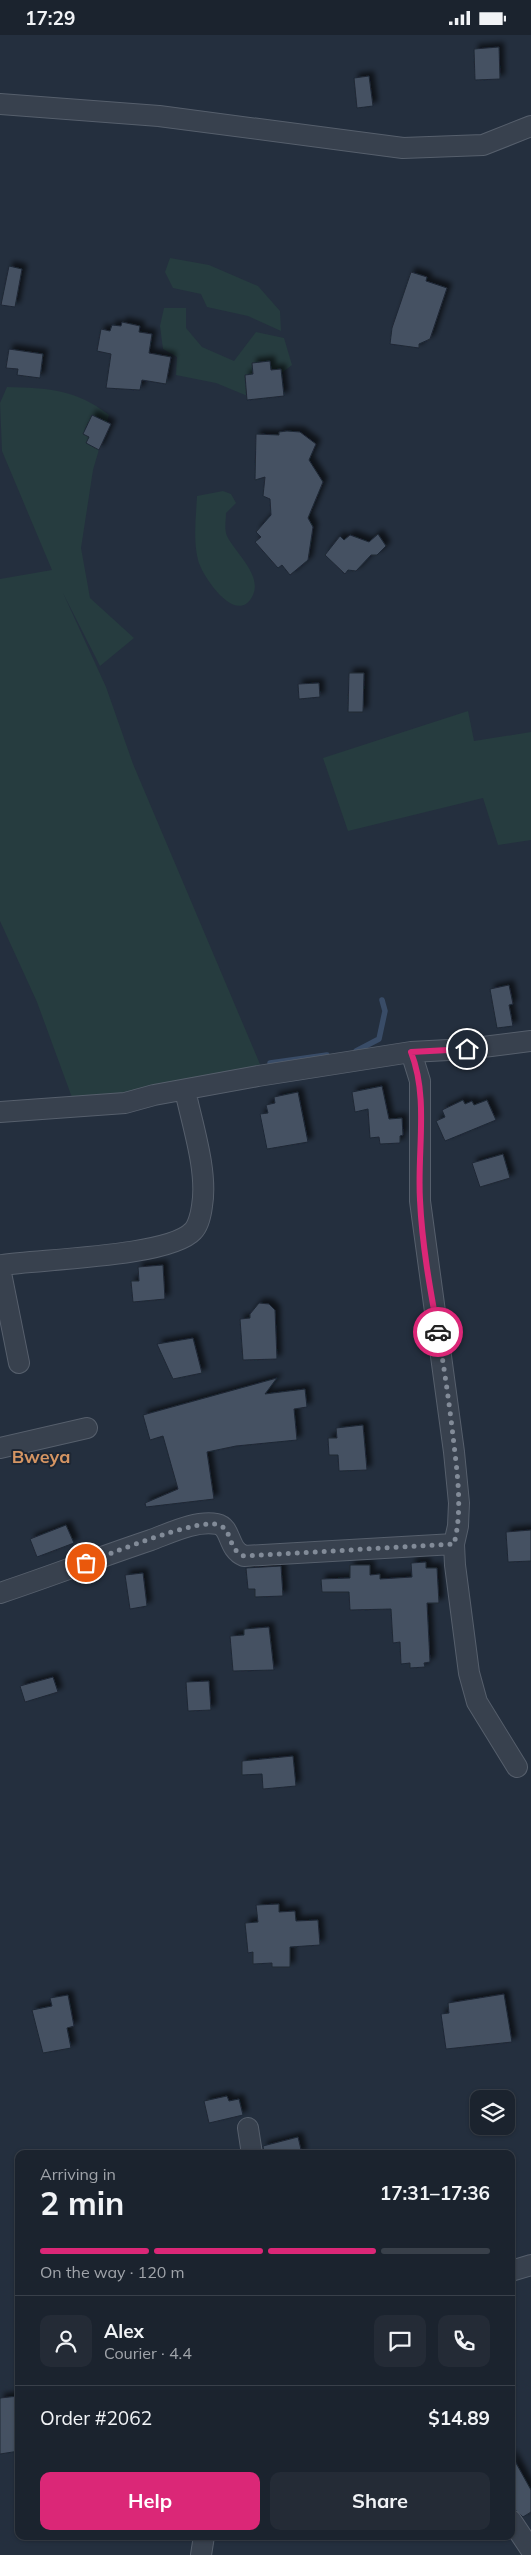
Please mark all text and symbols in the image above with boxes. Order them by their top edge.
text: 17:29 [25,6,75,30]
pin [446,1028,488,1070]
icon: home [453,1035,481,1063]
courier [413,1307,463,1357]
icon: car [424,1318,452,1346]
district label: Bweya [12,1445,70,1468]
pin [65,1542,107,1584]
icon: bag [72,1549,100,1577]
map controls [470,2090,515,2135]
button: layers [470,2090,515,2135]
text: Arriving in [40,2164,116,2184]
text: 17:31–17:36 [380,2181,490,2205]
text: 2 min [40,2183,124,2223]
text: On the way · 120 m [40,2262,185,2282]
button: person [40,2315,92,2367]
button: chat [374,2315,426,2367]
button: phone [438,2315,490,2367]
text: Alex [104,2319,144,2343]
text: Courier · 4.4 [104,2343,192,2363]
text: Order #2062 [40,2406,152,2430]
text: $14.89 [428,2406,490,2430]
button: Help [40,2472,260,2530]
button: Share [270,2472,490,2530]

